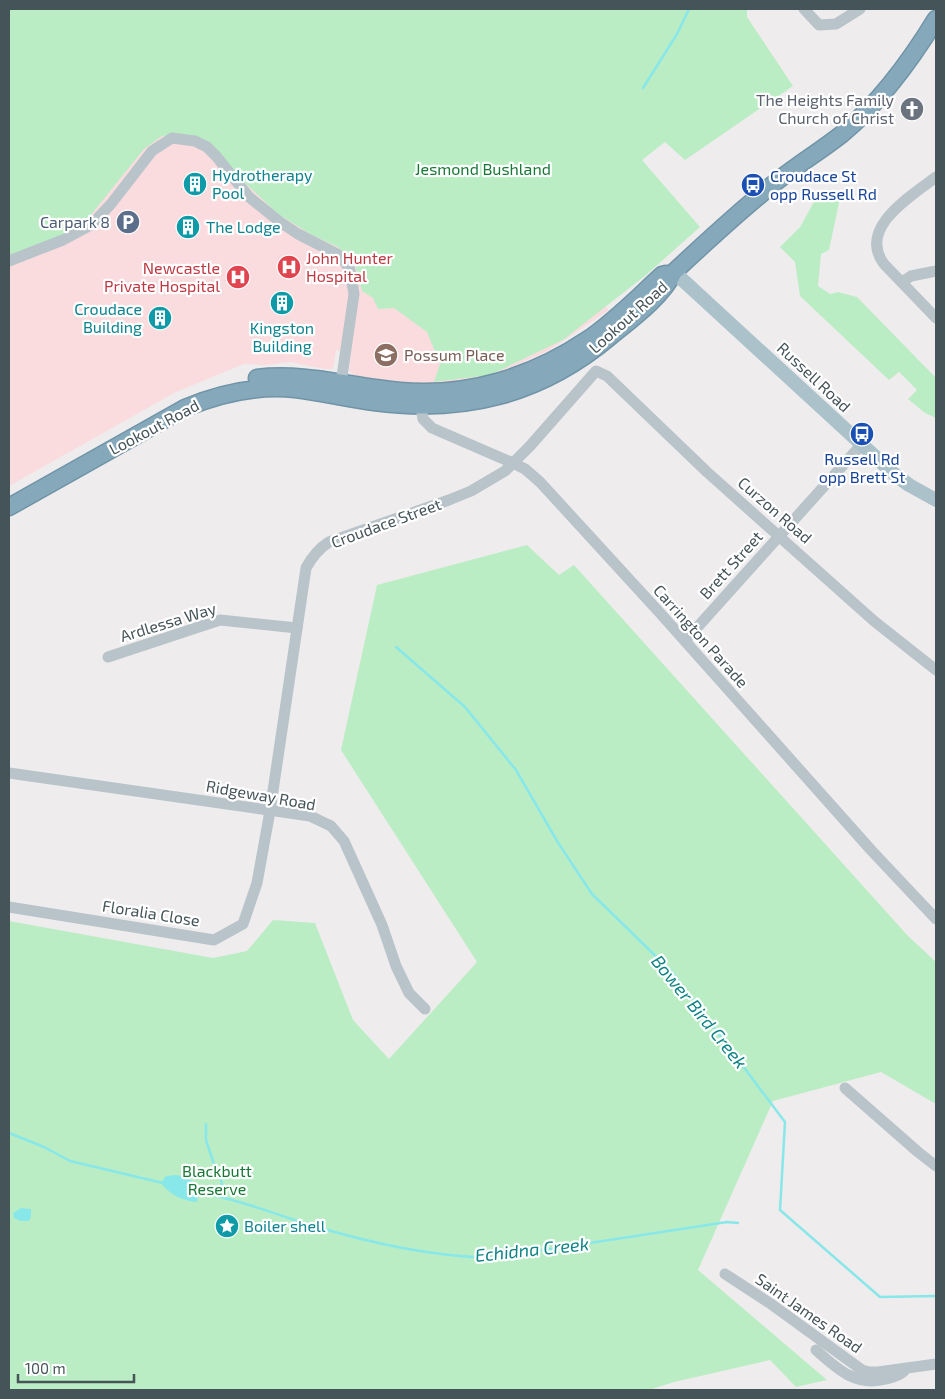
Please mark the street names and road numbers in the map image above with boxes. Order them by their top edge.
street label: Lookout Road [585,276,671,357]
street label: Russell Road [774,338,855,415]
street label: Lookout Road [106,395,202,458]
street label: Curzon Road [735,472,816,547]
street label: Croudace Street [328,494,443,551]
street label: Brett Street [695,527,766,603]
street label: Carrington Parade [650,580,753,691]
street label: Ardlessa Way [118,598,219,645]
street label: Ridgeway Road [205,776,317,813]
street label: Floralia Close [101,895,201,930]
street label: Saint James Road [752,1269,866,1356]

